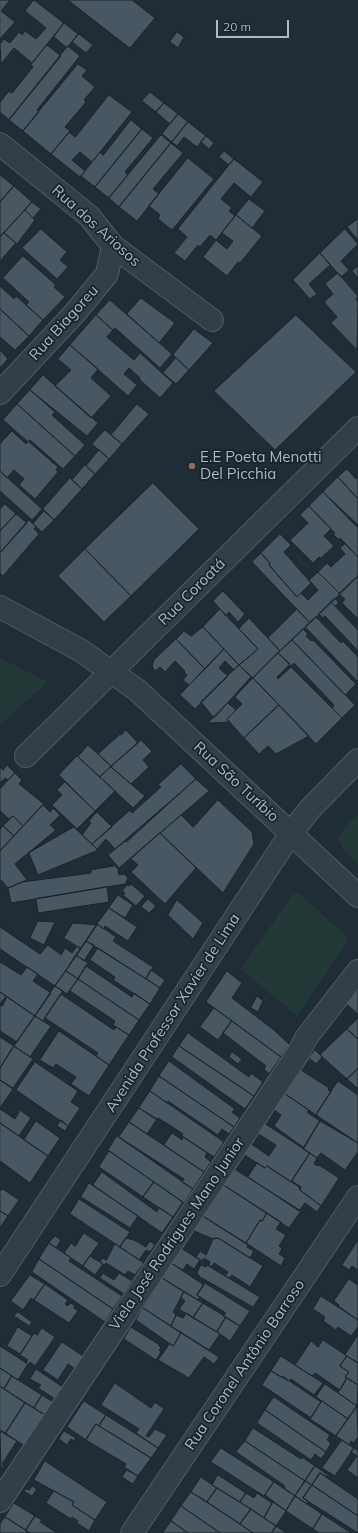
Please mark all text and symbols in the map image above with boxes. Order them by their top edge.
scale bar [218,12,291,38]
text: 20 m [223,19,251,34]
street label: Rua dos Ariosos [48,182,144,270]
street label: Rua Biagoreu [26,282,102,364]
place label: E.E Poeta Menotti Del Picchia [200,448,322,483]
marker: E.E Poeta Menotti Del Picchia [187,461,197,471]
street label: Rua Coroatá [155,555,229,629]
street label: Rua São Turíbio [190,738,282,826]
street label: Avenida Professor Xavier de Lima [102,910,244,1116]
street label: Viela José Rodrigues Mano Junior [106,1134,248,1334]
street label: Rua Coronel Antônio Barroso [181,1276,309,1454]

